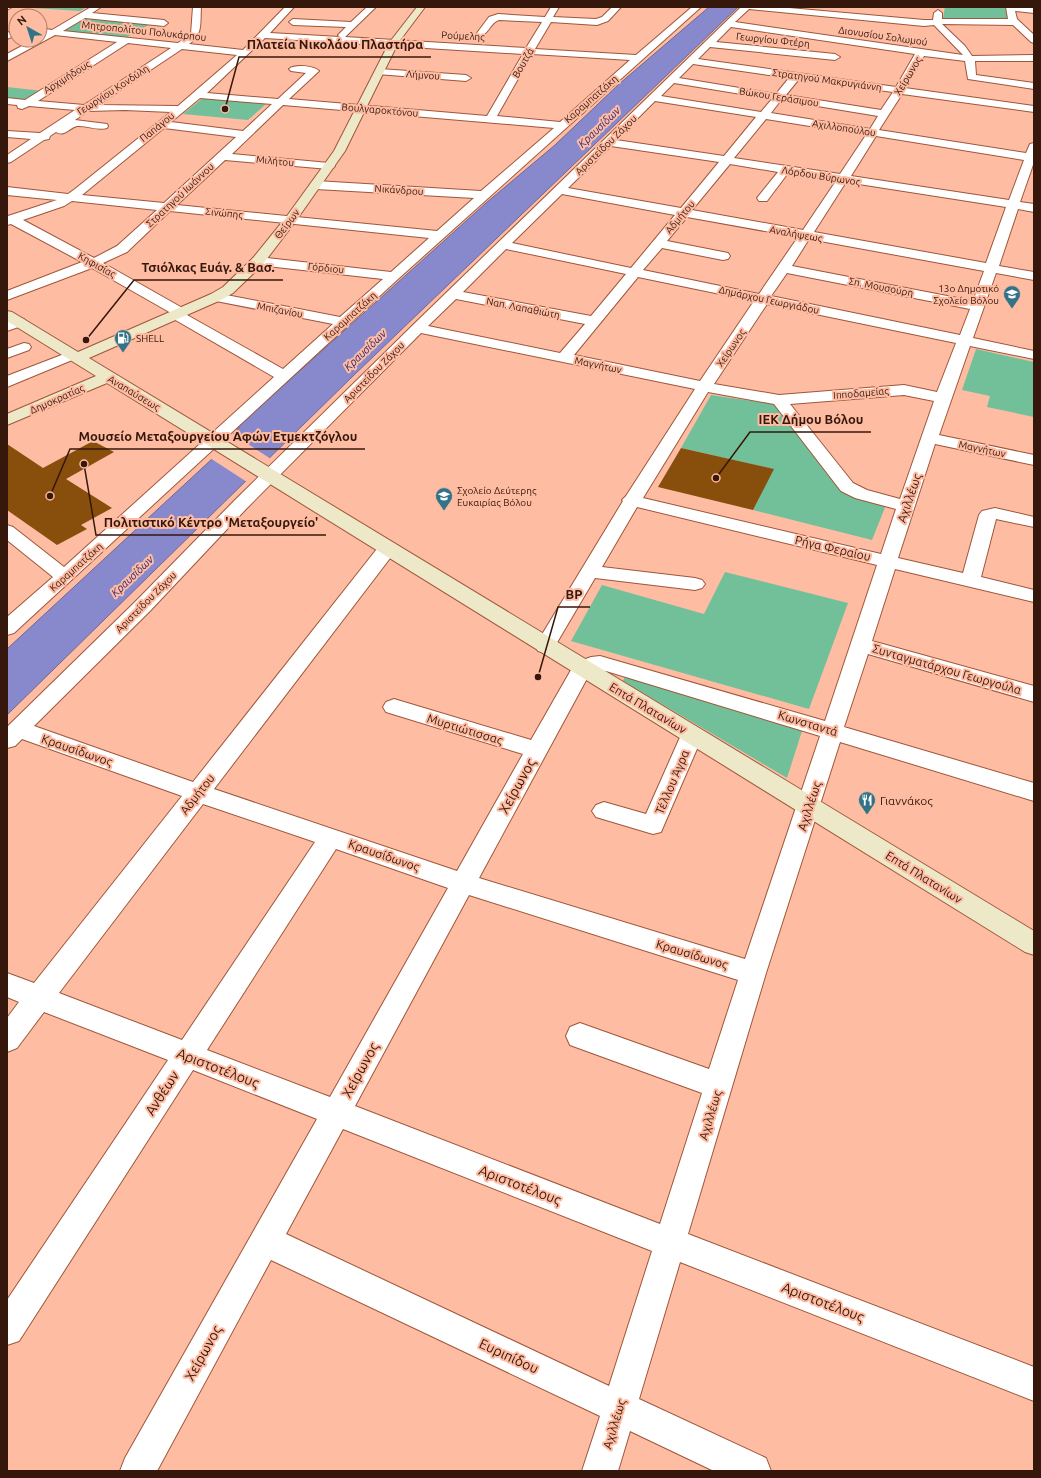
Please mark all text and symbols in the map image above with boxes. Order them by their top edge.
north arrow [8,8,48,48]
text: N [15,13,29,27]
street label: Μητροπολίτου Πολυκάρπου [81,19,207,43]
street label: Διονυσίου Σολωμού [838,24,928,48]
street label: Ρούμελης [441,29,486,43]
street label: Γεωργίου Φτέρη [736,31,810,49]
callout: Πλατεία Νικολάου Πλαστήρα [239,32,431,57]
text: Πλατεία Νικολάου Πλαστήρα [247,37,423,51]
street label: Βουτζά [510,46,537,80]
street label: Χείρωνος [892,54,924,97]
street label: Αρχιμήδους [41,58,93,96]
street label: Γεωργίου Κονδύλη [75,63,151,117]
street label: Στρατηγού Μακρυγιάννη [771,67,883,93]
street label: Λήμνου [406,68,440,82]
street label: Καραμπατζάκη [562,73,621,126]
street label: Βώκου Γεράσιμου [738,85,820,109]
street label: Βουλγαροκτόνου [341,101,419,119]
water label: Κραυσίδων [576,104,623,150]
street label: Παπάγου [138,110,176,144]
street label: Αριστείδου Ζάχου [573,113,639,177]
street label: Αχιλλοπούλου [811,118,877,138]
street label: Μιλήτου [256,154,294,168]
street label: Στρατηγού Ιωάννου [144,161,216,229]
street label: Λόρδου Βύρωνος [781,164,861,188]
street label: Νικάνδρου [374,183,424,197]
street label: Αδμήτου [663,198,697,236]
street label: Σινώπης [205,206,244,220]
street label: Θείρων [272,207,302,241]
street label: Αναλήψεως [769,224,824,244]
street label: Κηφισίας [76,250,118,280]
callout: Τσιόλκας Ευάγ. & Βασ. [134,255,283,280]
text: Τσιόλκας Ευάγ. & Βασ. [141,260,275,275]
street label: Γόρδιου [307,261,345,275]
street label: Σπ. Μουσούρη [848,275,914,299]
place label: 13o Δημοτικό Σχολείο Βόλου [933,283,999,306]
street label: Δημάρχου Γεωργιάδου [718,284,820,316]
school or university icon: 13o Δημοτικό Σχολείο Βόλου [1002,284,1022,309]
street label: Καραμπατζάκη [321,290,379,343]
street label: Ναπ. Λαπαθιώτη [485,295,561,321]
street label: Μπιζανίου [256,300,304,321]
water label: Κραυσίδων [342,327,389,373]
street label: Χείρωνος [714,327,748,369]
fuel station icon: SHELL [113,328,133,353]
place label: SHELL [136,333,164,344]
street label: Αριστείδου Ζάχου [341,339,407,405]
street label: Μαγνήτων [574,355,623,375]
street label: Αναπαύσεως [106,373,162,413]
street label: Δημοκρατίας [28,382,86,416]
street label: Ιπποδαμείας [833,385,890,401]
callout: ΙΕΚ Δήμου Βόλου [750,407,871,432]
text: ΙΕΚ Δήμου Βόλου [759,412,864,426]
callout: Μουσείο Μεταξουργείου Αφών Ετμεκτζόγλου [70,424,365,449]
text: Μουσείο Μεταξουργείου Αφών Ετμεκτζόγλου [78,429,358,444]
street label: Μαγνήτων [958,439,1007,459]
street label: Αχιλλέως [895,471,925,525]
place label: Σχολείο Δεύτερης Ευκαιρίας Βόλου [457,485,537,508]
school or university icon: Σχολείο Δεύτερης Ευκαιρίας Βόλου [434,486,454,511]
callout: Πολιτιστικό Κέντρο 'Μεταξουργείο' [96,510,326,535]
text: Πολιτιστικό Κέντρο 'Μεταξουργείο' [104,515,318,530]
street label: Ρήγα Φεραίου [794,533,872,563]
street label: Καραμπατζάκη [47,541,105,594]
water label: Κραυσίδων [109,553,156,599]
street label: Αριστείδου Ζάχου [113,569,179,635]
callout: BP [558,582,590,607]
text: BP [566,587,582,601]
street label: Συνταγματάρχου Γεωργούλα [871,642,1023,696]
street label: Επτά Πλατανίων [607,680,689,736]
street label: Κωνσταντά [777,708,839,738]
street label: Μυρτιώτισσας [425,711,505,748]
street label: Κραυσίδωνος [39,732,115,769]
street label: Τέλλου Άγρα [653,748,691,816]
street label: Χείρωνος [495,755,539,816]
street label: Αδμήτου [177,771,217,817]
street label: Αχιλλέως [795,779,824,833]
restaurant icon: Γιαννάκος [857,790,877,815]
place label: Γιαννάκος [880,794,933,808]
street label: Κραυσίδωνος [346,837,422,874]
street label: Επτά Πλατανίων [884,848,965,906]
street label: Κραυσίδωνος [654,937,730,972]
street label: Χείρωνος [338,1039,382,1100]
street label: Αριστοτέλους [175,1045,262,1091]
street label: Ανθέων [142,1068,182,1118]
street label: Αχιλλέως [696,1088,725,1142]
street label: Αριστοτέλους [477,1162,564,1208]
street label: Αριστοτέλους [780,1279,867,1325]
street label: Χείρωνος [181,1322,225,1383]
street label: Ευριπίδου [477,1335,541,1377]
street label: Αχιλλέως [600,1397,629,1451]

